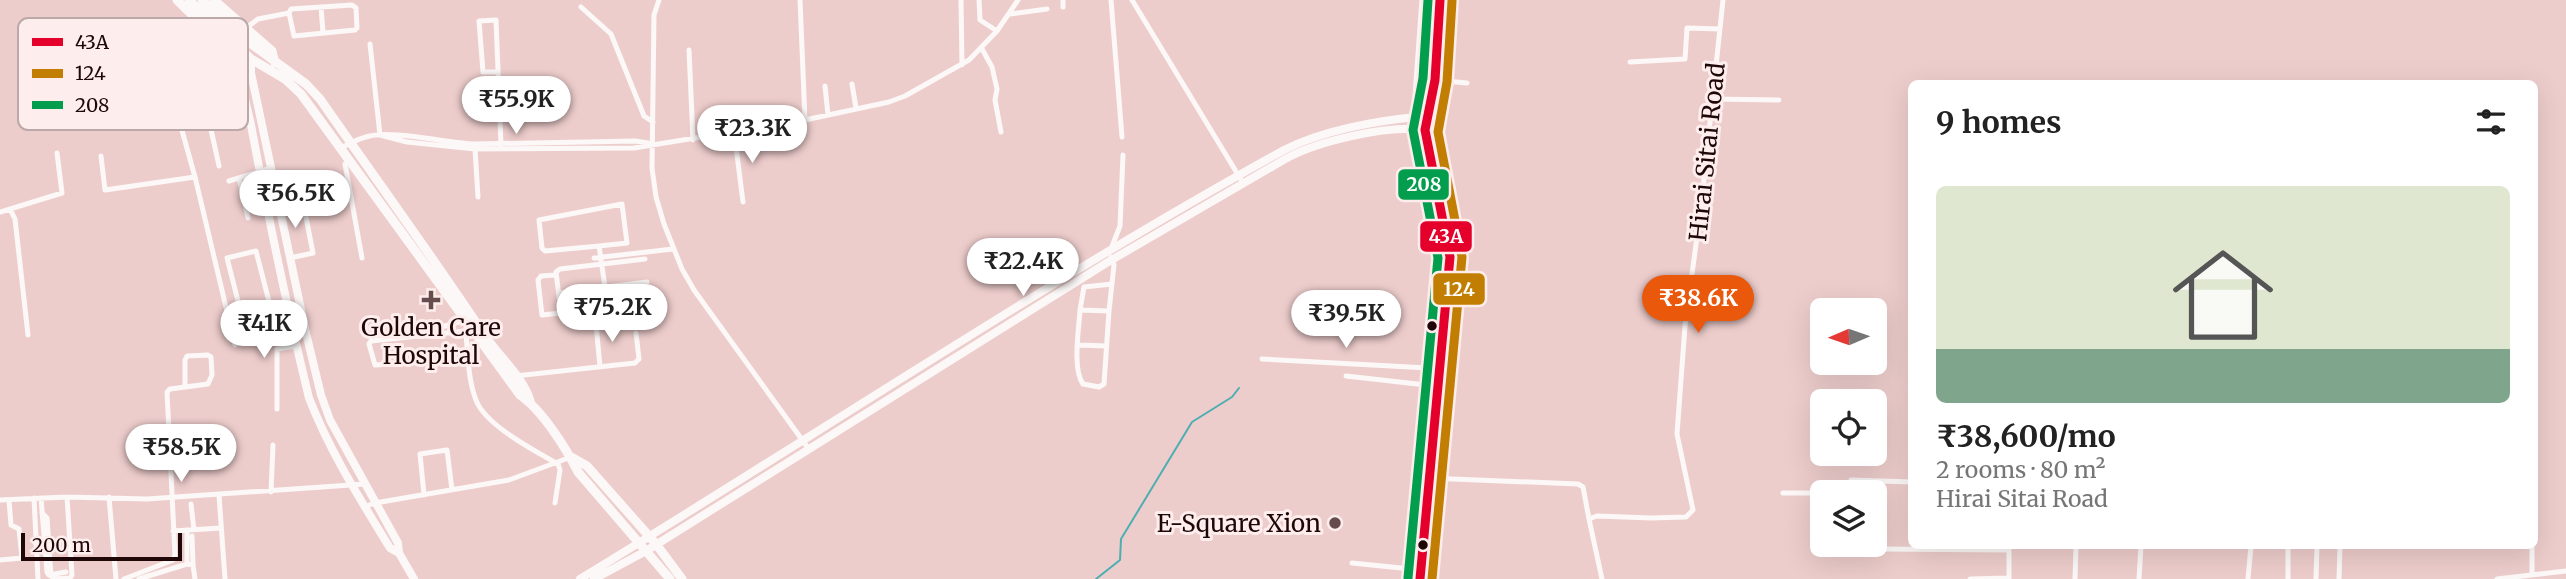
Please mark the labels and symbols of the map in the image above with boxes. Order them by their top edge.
legend [18,18,248,130]
text: 43A [75,30,110,54]
text: 124 [75,61,106,85]
street label: Hirai Sitai Road [1682,61,1732,243]
pin: ₹55.9K [459,76,573,136]
text: 208 [75,93,109,117]
pin: ₹23.3K [695,106,809,165]
line badge: 208 [1397,168,1450,201]
pin: ₹56.5K [238,170,352,230]
text: 208 [1406,172,1442,196]
line badge: 43A [1419,220,1473,253]
text: 43A [1428,224,1464,248]
pin: ₹22.4K [966,238,1080,298]
line badge: 124 [1432,272,1486,306]
pin: ₹38.6K [1641,276,1755,335]
text: 124 [1443,277,1475,301]
pin: ₹75.2K [555,284,669,344]
marker: Golden Care Hospital [421,290,441,310]
pin: ₹39.5K [1289,290,1403,350]
north arrow [1810,298,1886,374]
pin: ₹41K [223,300,305,360]
place label: Golden Care Hospital [361,312,501,371]
unlabelled marker [1425,319,1439,333]
pin: ₹58.5K [124,424,238,484]
place label: E-Square Xion [1157,508,1321,539]
marker: E-Square Xion [1327,515,1343,531]
scale bar [21,530,182,562]
unlabelled marker [1416,538,1430,552]

